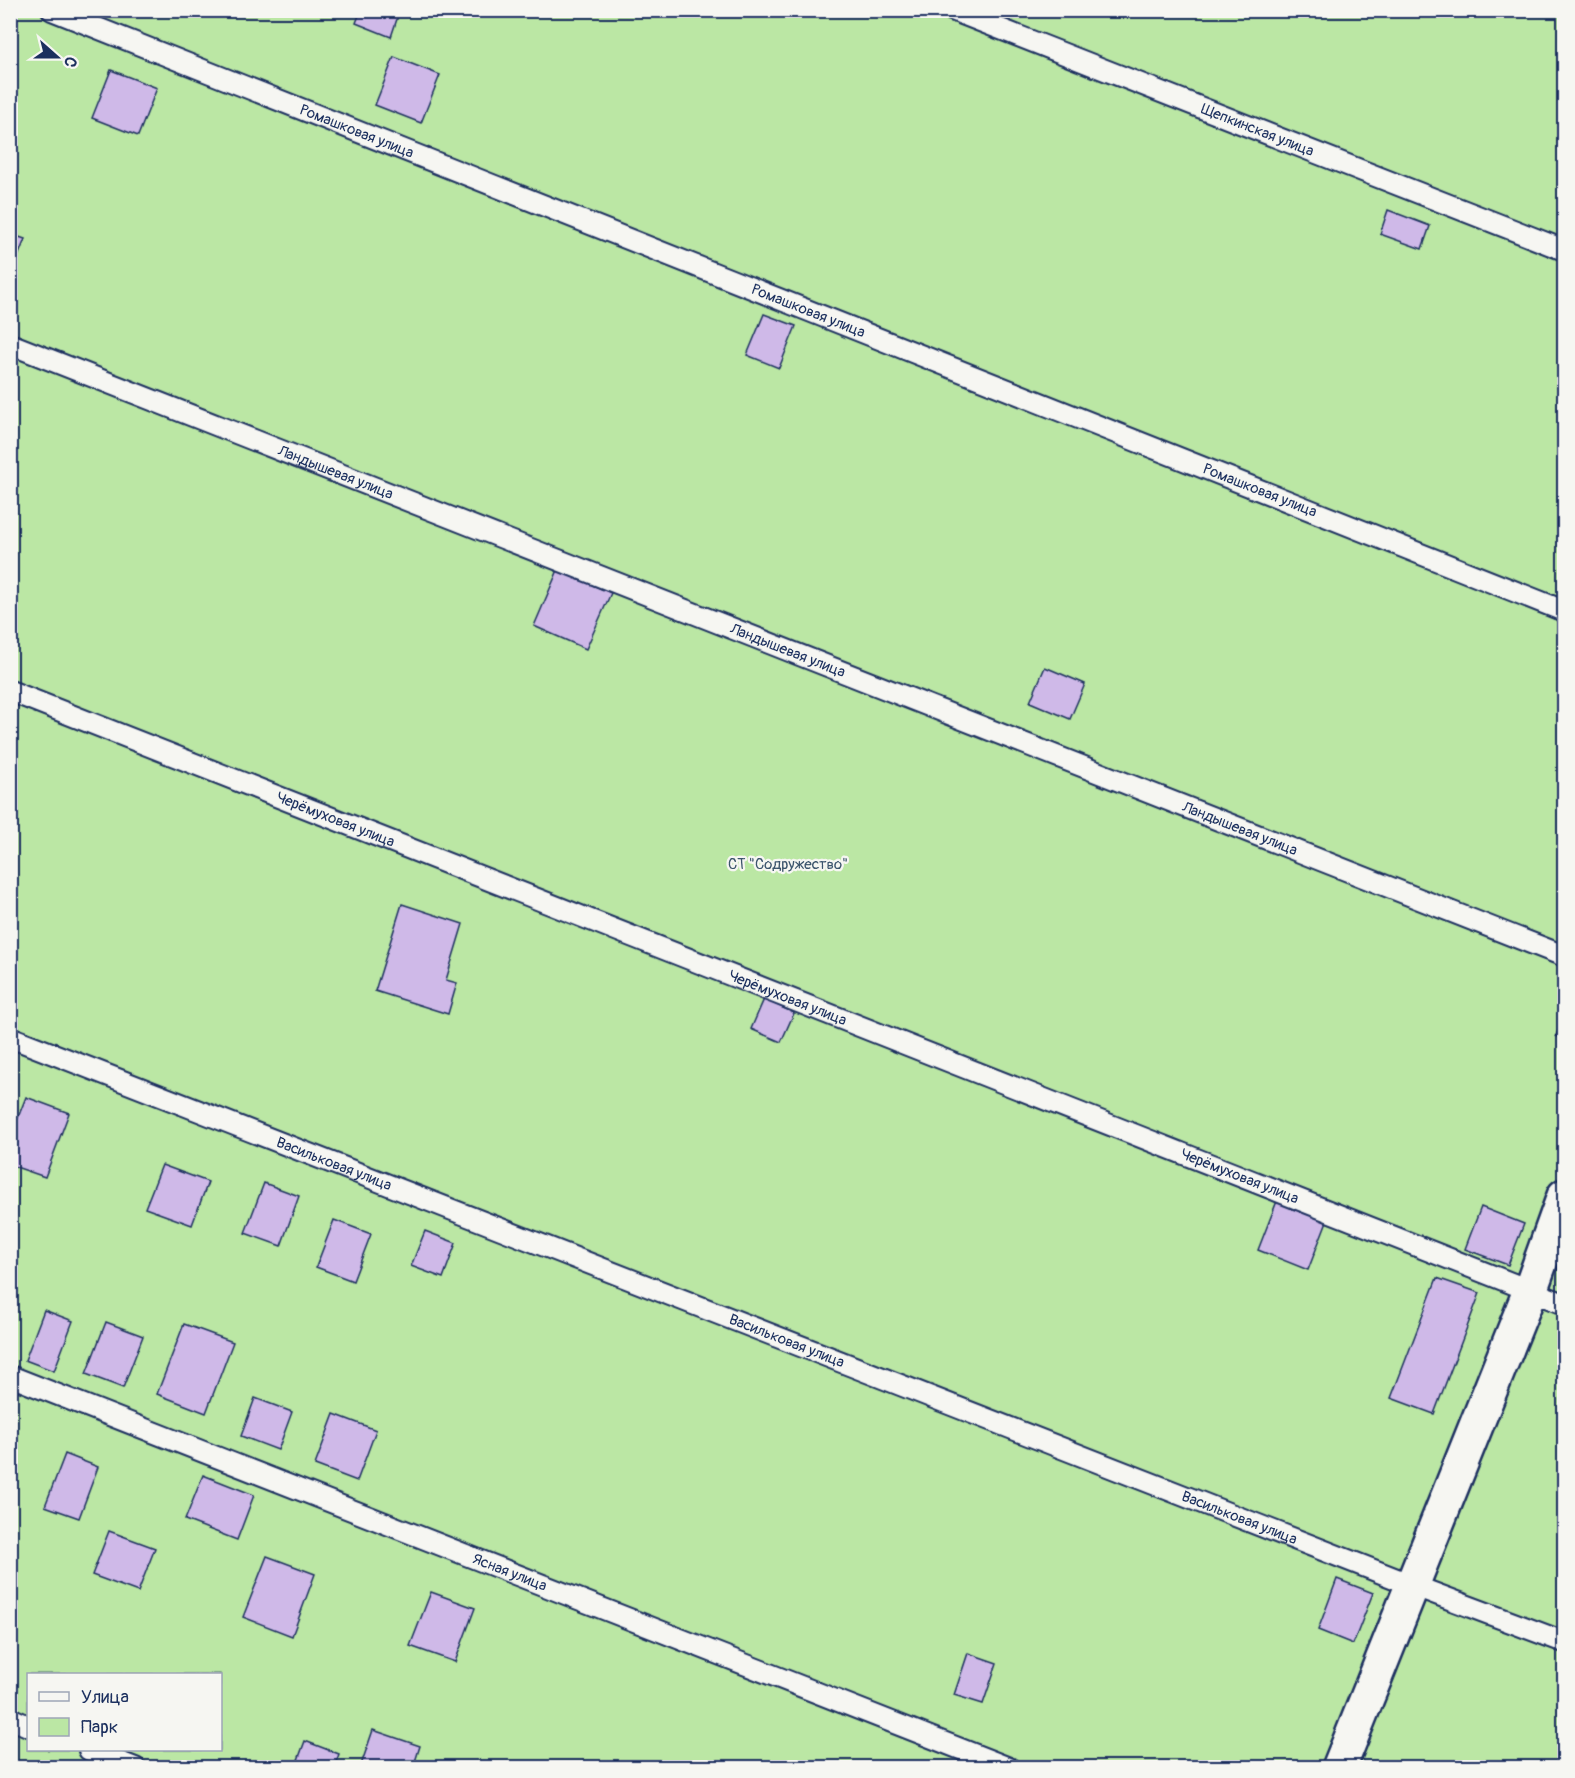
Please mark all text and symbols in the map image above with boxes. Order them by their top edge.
north arrow [27,27,87,87]
text: С [59,54,81,70]
street label: Щепкинская улица [1198,99,1317,161]
street label: Ромашковая улица [297,100,417,162]
street label: Ромашковая улица [749,280,868,342]
street label: Ландышевая улица [274,441,396,503]
street label: Ромашковая улица [1200,459,1320,521]
street label: Ландышевая улица [727,619,848,682]
street label: Черёмуховая улица [274,788,397,851]
street label: Ландышевая улица [1179,797,1300,860]
park label: СТ "Содружество" [728,855,848,874]
street label: Черёмуховая улица [726,966,850,1030]
street label: Васильковая улица [274,1133,395,1195]
street label: Черёмуховая улица [1178,1144,1302,1208]
street label: Васильковая улица [726,1309,847,1372]
street label: Васильковая улица [1179,1486,1300,1549]
street label: Ясная улица [470,1549,550,1595]
legend [27,1673,222,1751]
text: Улица [81,1686,129,1709]
text: Парк [81,1716,118,1739]

